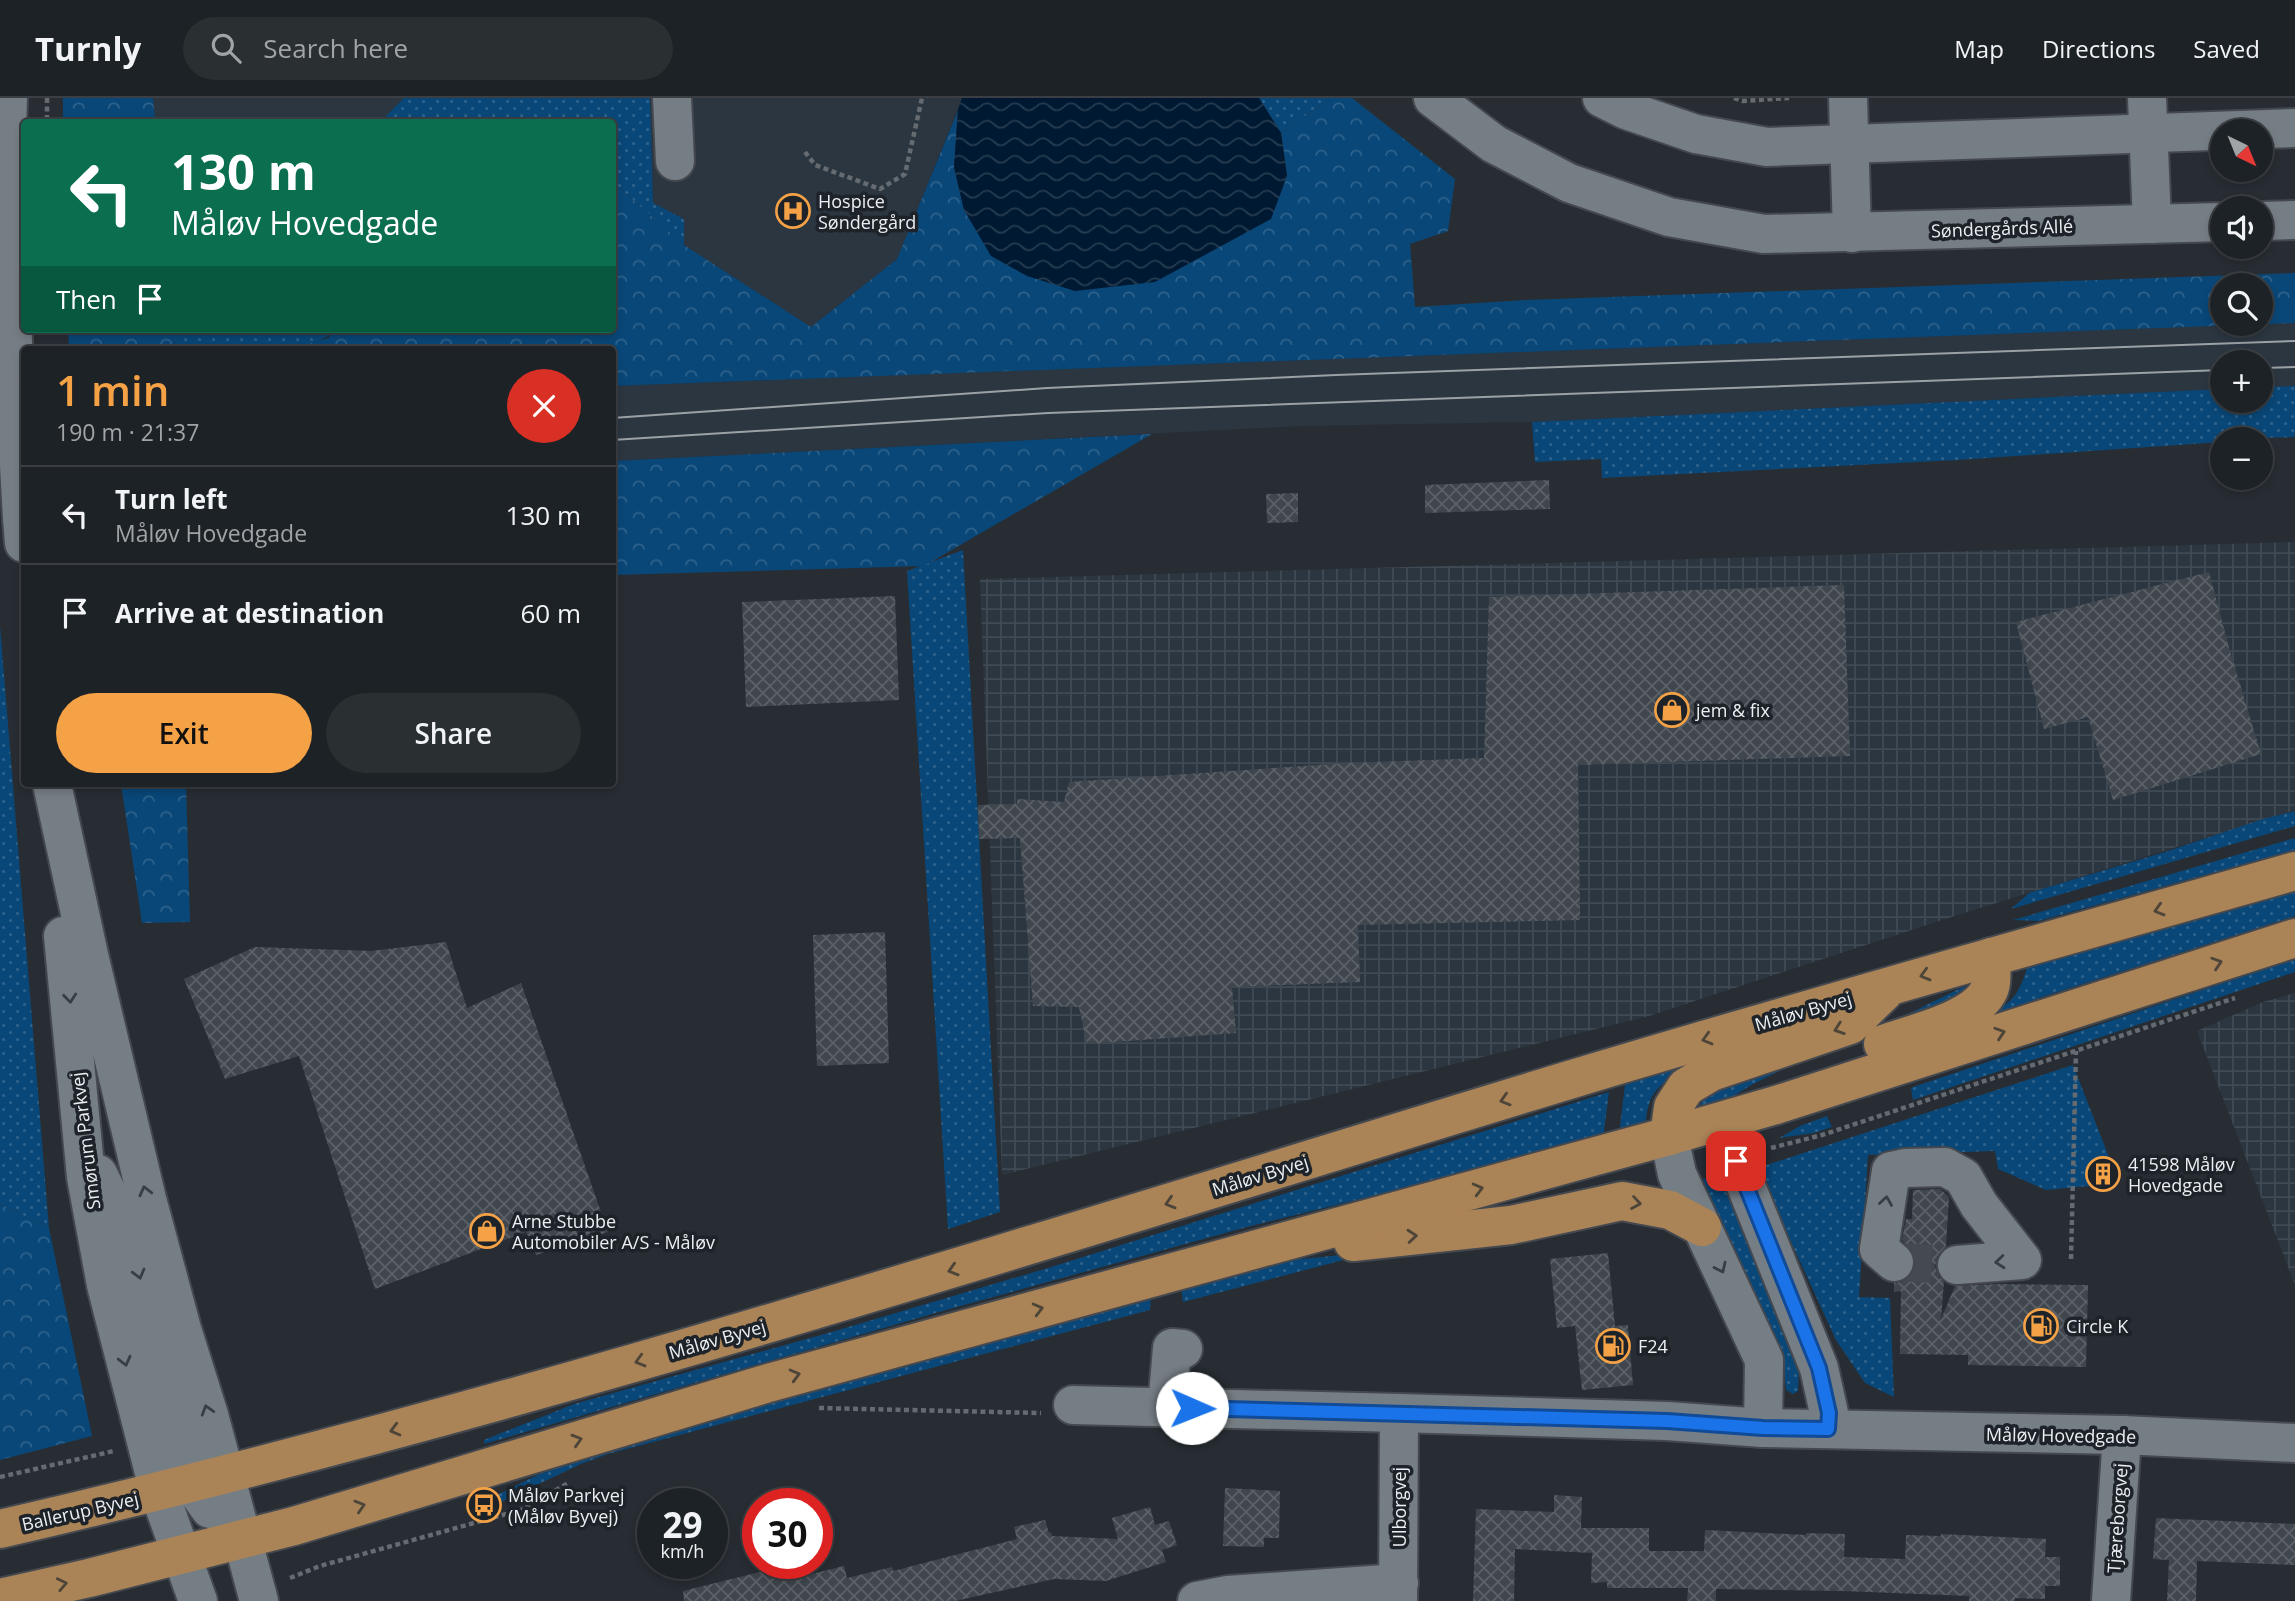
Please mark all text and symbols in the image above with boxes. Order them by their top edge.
search box [183,17,673,80]
text: Turnly [35,26,141,71]
icon: search [207,29,245,67]
text: Search here [263,30,408,66]
text: Map [1954,32,2004,65]
text: Directions [2042,32,2155,65]
text: Saved [2193,32,2260,65]
north arrow [2210,119,2273,182]
map controls [2210,119,2273,490]
text: 130 m [171,138,316,204]
icon: left [56,147,147,238]
place label: Hospice Søndergård [818,189,916,234]
hospital icon: Hospice Søndergård [774,192,812,230]
button: sound [2210,196,2273,259]
text: Måløv Hovedgade [171,201,438,244]
street label: Søndergårds Allé [1931,214,2073,242]
button: search [2210,273,2273,336]
icon: arrive [131,280,169,318]
text: Then [56,281,117,317]
button: + [2210,350,2273,413]
text: 1 min [56,361,169,418]
button: close [507,369,581,443]
text: 190 m · 21:37 [56,416,199,448]
button: − [2210,427,2273,490]
text: Turn left [115,481,227,517]
icon: left [56,496,94,534]
text: 130 m [506,497,581,533]
text: Måløv Hovedgade [115,517,307,549]
icon: arrive [56,594,94,632]
text: Arrive at destination [115,595,384,631]
text: 60 m [520,595,581,631]
shop icon: jem & fix [1653,691,1691,729]
button: Exit [56,693,312,773]
button: Share [326,693,581,773]
place label: jem & fix [1695,698,1770,722]
one-way arrow [2153,901,2165,916]
one-way arrow [2210,957,2222,971]
one-way arrow [1920,967,1932,982]
street label: Måløv Byvej [1752,986,1854,1036]
one-way arrow [62,992,77,1004]
one-way arrow [1833,1021,1845,1035]
one-way arrow [1994,1026,2006,1041]
one-way arrow [1701,1031,1713,1046]
street label: Smørum Parkvej [65,1071,105,1211]
one-way arrow [1499,1092,1511,1106]
pin [1706,1131,1766,1191]
icon: arrive [1717,1142,1755,1180]
street label: Måløv Byvej [1209,1149,1311,1201]
place label: 41598 Måløv Hovedgade [2128,1152,2235,1197]
building icon: 41598 Måløv Hovedgade [2084,1155,2122,1193]
one-way arrow [1472,1183,1484,1197]
one-way arrow [139,1185,153,1197]
one-way arrow [1164,1194,1176,1209]
one-way arrow [1630,1195,1642,1210]
one-way arrow [1878,1195,1893,1207]
place label: Arne Stubbe Automobiler A/S - Måløv [512,1209,715,1254]
shop icon: Arne Stubbe Automobiler A/S - Måløv [468,1212,506,1250]
one-way arrow [1407,1229,1418,1244]
one-way arrow [1994,1254,2005,1269]
one-way arrow [947,1261,959,1276]
one-way arrow [1712,1261,1726,1273]
one-way arrow [131,1268,145,1280]
one-way arrow [1032,1303,1044,1317]
fuel station icon: Circle K [2022,1307,2060,1345]
street label: Måløv Byvej [666,1314,768,1364]
place label: Circle K [2066,1314,2129,1338]
fuel station icon: F24 [1594,1327,1632,1365]
place label: F24 [1638,1334,1668,1358]
one-way arrow [634,1353,646,1368]
one-way arrow [117,1355,131,1367]
one-way arrow [789,1369,801,1383]
position arrow [1155,1371,1229,1445]
one-way arrow [201,1404,216,1416]
one-way arrow [390,1422,402,1437]
street label: Måløv Hovedgade [1986,1422,2136,1448]
one-way arrow [571,1434,583,1449]
street label: Tjæreborgvej [2101,1462,2133,1574]
street label: Ulborgvej [1387,1467,1411,1547]
place label: Måløv Parkvej (Måløv Byvej) [508,1483,625,1528]
street label: Ballerup Byvej [19,1486,141,1536]
bus stop icon: Måløv Parkvej (Måløv Byvej) [465,1486,503,1524]
speed limit sign: 30 [742,1488,833,1579]
one-way arrow [353,1500,365,1515]
text: 29 [662,1501,703,1548]
text: km/h [661,1539,704,1563]
one-way arrow [56,1578,68,1593]

